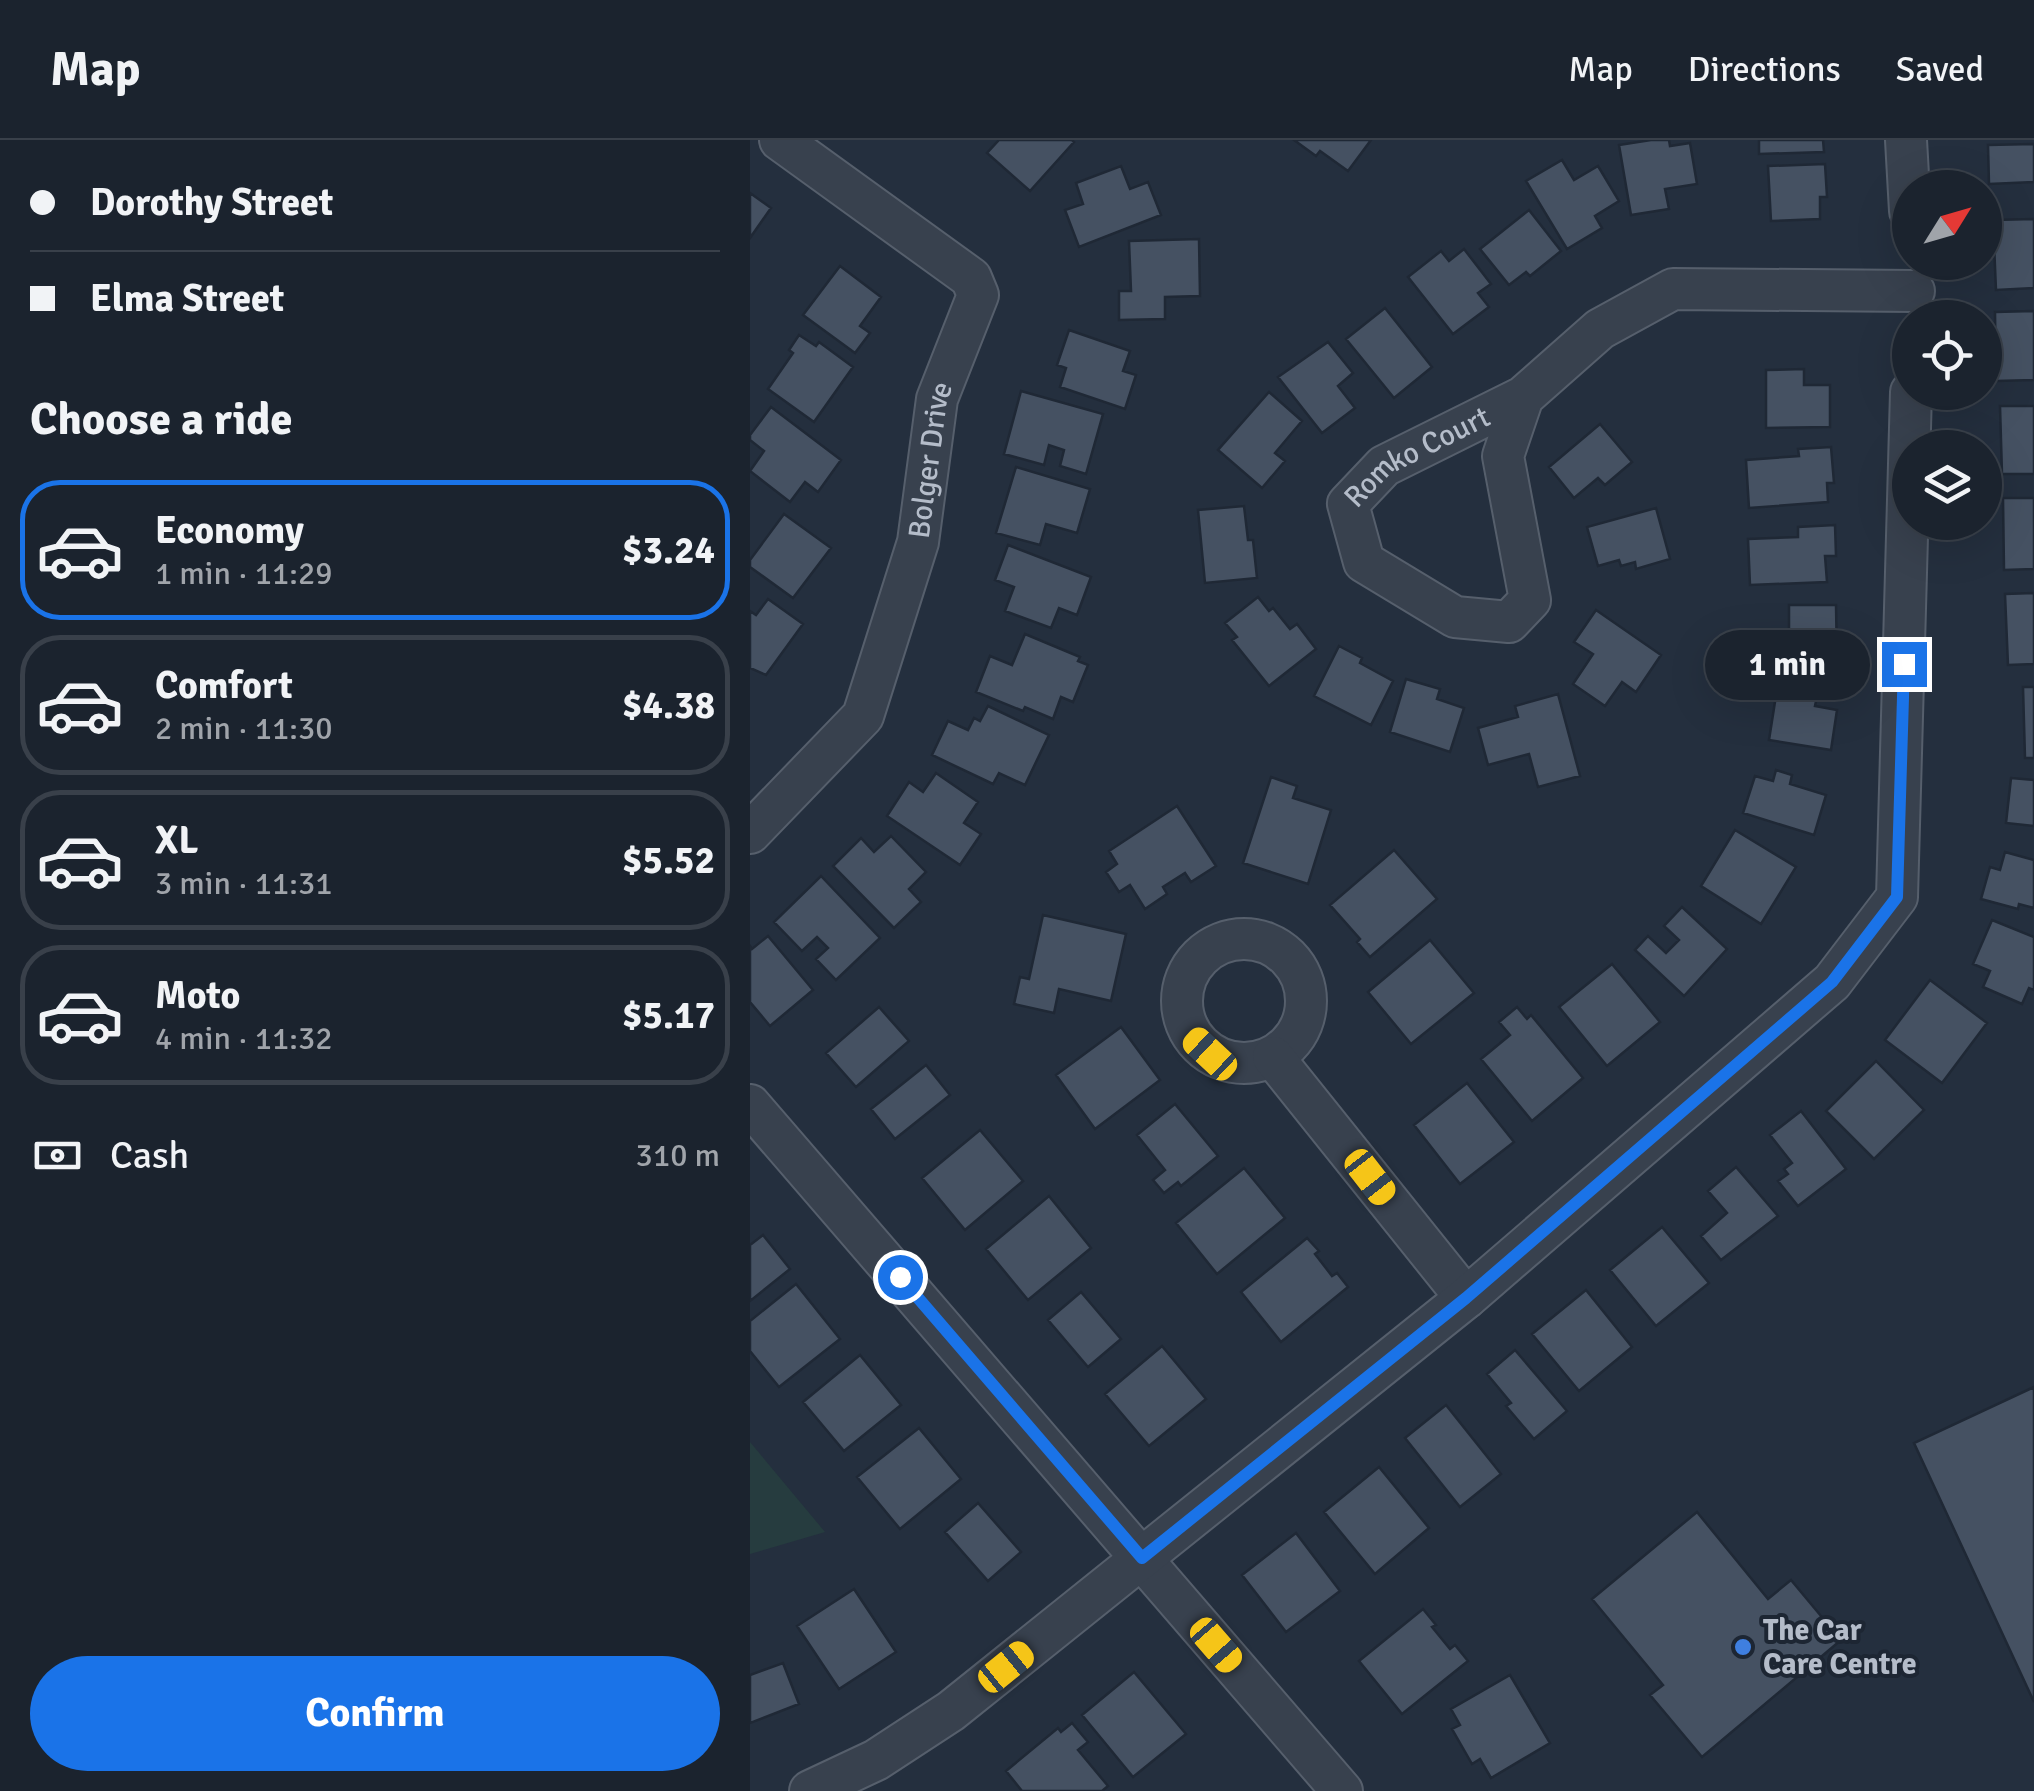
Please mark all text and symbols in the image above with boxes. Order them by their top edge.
text: Map [50,40,140,99]
text: Map [1568,48,1633,91]
text: Directions [1688,48,1841,91]
text: Saved [1896,48,1984,91]
north arrow [1892,170,2002,280]
map controls [1892,170,2002,540]
text: Dorothy Street [90,179,333,226]
text: Elma Street [90,275,284,322]
button: locate [1892,300,2002,410]
street label: Bolger Drive [900,376,961,541]
text: Choose a ride [30,392,293,447]
street label: Romko Court [1336,398,1496,515]
button: layers [1892,430,2002,540]
icon: car [35,505,125,595]
text: Economy [155,507,304,554]
text: $3.24 [622,527,715,574]
text: 1 min · 11:29 [155,554,333,593]
callout: 1 min [1704,629,1869,699]
route end [1882,642,1927,687]
text: 1 min [1749,645,1826,684]
icon: car [35,660,125,750]
text: Comfort [155,662,293,709]
text: $4.38 [622,682,715,729]
text: 2 min · 11:30 [155,709,333,748]
icon: car [35,815,125,905]
text: XL [155,817,198,864]
text: $5.52 [622,837,715,884]
text: 3 min · 11:31 [155,864,333,903]
icon: car [35,970,125,1060]
text: Moto [155,972,240,1019]
text: $5.17 [622,992,715,1039]
text: 4 min · 11:32 [155,1019,333,1058]
car [1178,1023,1242,1085]
icon: cash [30,1128,85,1183]
text: Cash [110,1132,189,1179]
text: 310 m [636,1136,720,1175]
car [1340,1144,1400,1210]
route start [878,1255,923,1300]
place label: The Car Care Centre [1763,1612,1917,1683]
car [1185,1613,1247,1677]
car [973,1636,1039,1698]
marker: The Car Care Centre [1732,1636,1754,1658]
button: Confirm [30,1656,720,1771]

